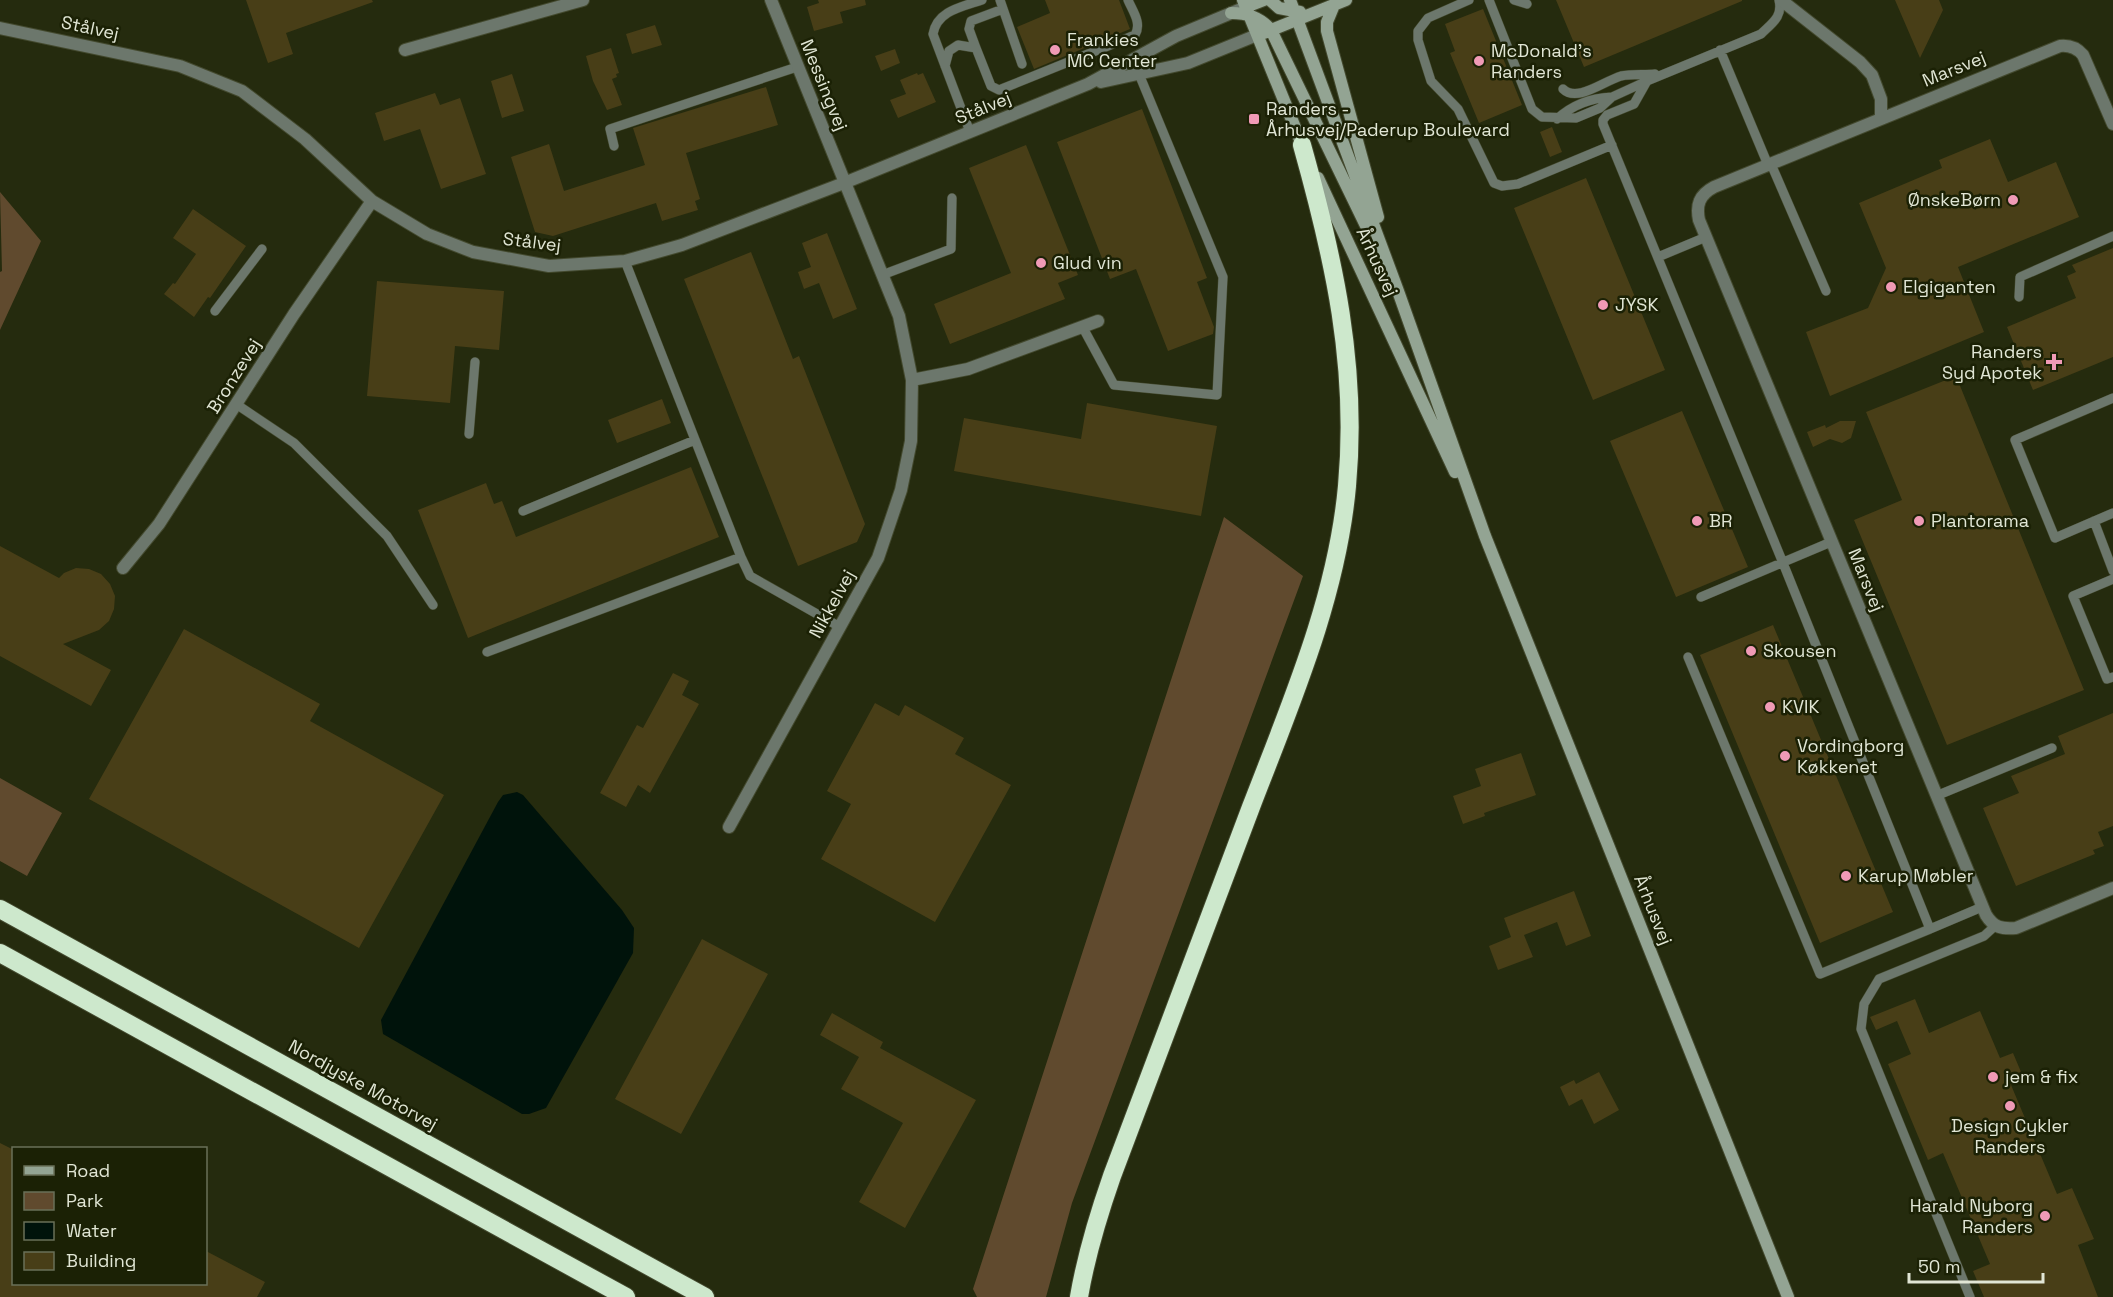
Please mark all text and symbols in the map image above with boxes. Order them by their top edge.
street label: Stålvej [59,10,121,45]
place label: Frankies MC Center [1067,28,1157,72]
street label: Messingvej [796,36,853,134]
place label: McDonald's Randers [1491,39,1592,83]
marker: Frankies MC Center [1048,43,1062,57]
street label: Marsvej [1919,45,1989,92]
marker: McDonald's Randers [1472,54,1486,68]
street label: Stålvej [951,86,1014,129]
place label: Randers - Århusvej/Paderup Boulevard [1266,97,1510,141]
marker: Randers - Århusvej/Paderup Boulevard [1247,112,1261,126]
place label: ØnskeBørn [1908,188,2001,211]
marker: ØnskeBørn [2006,193,2020,207]
street label: Århusvej [1351,224,1403,300]
street label: Stålvej [502,227,562,256]
place label: Glud vin [1053,251,1122,274]
marker: Glud vin [1034,256,1048,270]
place label: Elgiganten [1903,275,1996,298]
marker: Elgiganten [1884,280,1898,294]
place label: JYSK [1615,293,1658,316]
marker: JYSK [1596,298,1610,312]
street label: Bronzevej [201,334,266,418]
place label: Randers Syd Apotek [1942,340,2042,384]
marker: Randers Syd Apotek [2047,355,2061,369]
place label: BR [1709,509,1732,532]
place label: Plantorama [1931,509,2029,532]
marker: BR [1690,514,1704,528]
marker: Plantorama [1912,514,1926,528]
street label: Marsvej [1843,545,1890,615]
street label: Nikkelvej [803,565,860,642]
place label: Skousen [1763,639,1837,662]
marker: Skousen [1744,644,1758,658]
place label: KVIK [1782,695,1820,718]
marker: KVIK [1763,700,1777,714]
place label: Vordingborg Køkkenet [1797,734,1904,778]
marker: Vordingborg Køkkenet [1778,749,1792,763]
place label: Karup Møbler [1858,864,1974,887]
marker: Karup Møbler [1839,869,1853,883]
street label: Århusvej [1629,871,1678,948]
street label: Nordjyske Motorvej [285,1034,442,1135]
place label: jem & fix [2004,1065,2078,1088]
marker: jem & fix [1986,1070,2000,1084]
marker: Design Cykler Randers [2003,1099,2017,1113]
place label: Design Cykler Randers [1951,1114,2069,1158]
legend [12,1147,207,1285]
text: Road [66,1159,110,1182]
text: Park [66,1189,104,1212]
place label: Harald Nyborg Randers [1910,1194,2033,1238]
marker: Harald Nyborg Randers [2038,1209,2052,1223]
text: Water [66,1219,117,1242]
scale bar [1909,1246,2042,1284]
text: Building [66,1249,136,1272]
text: 50 m [1918,1255,1960,1278]

